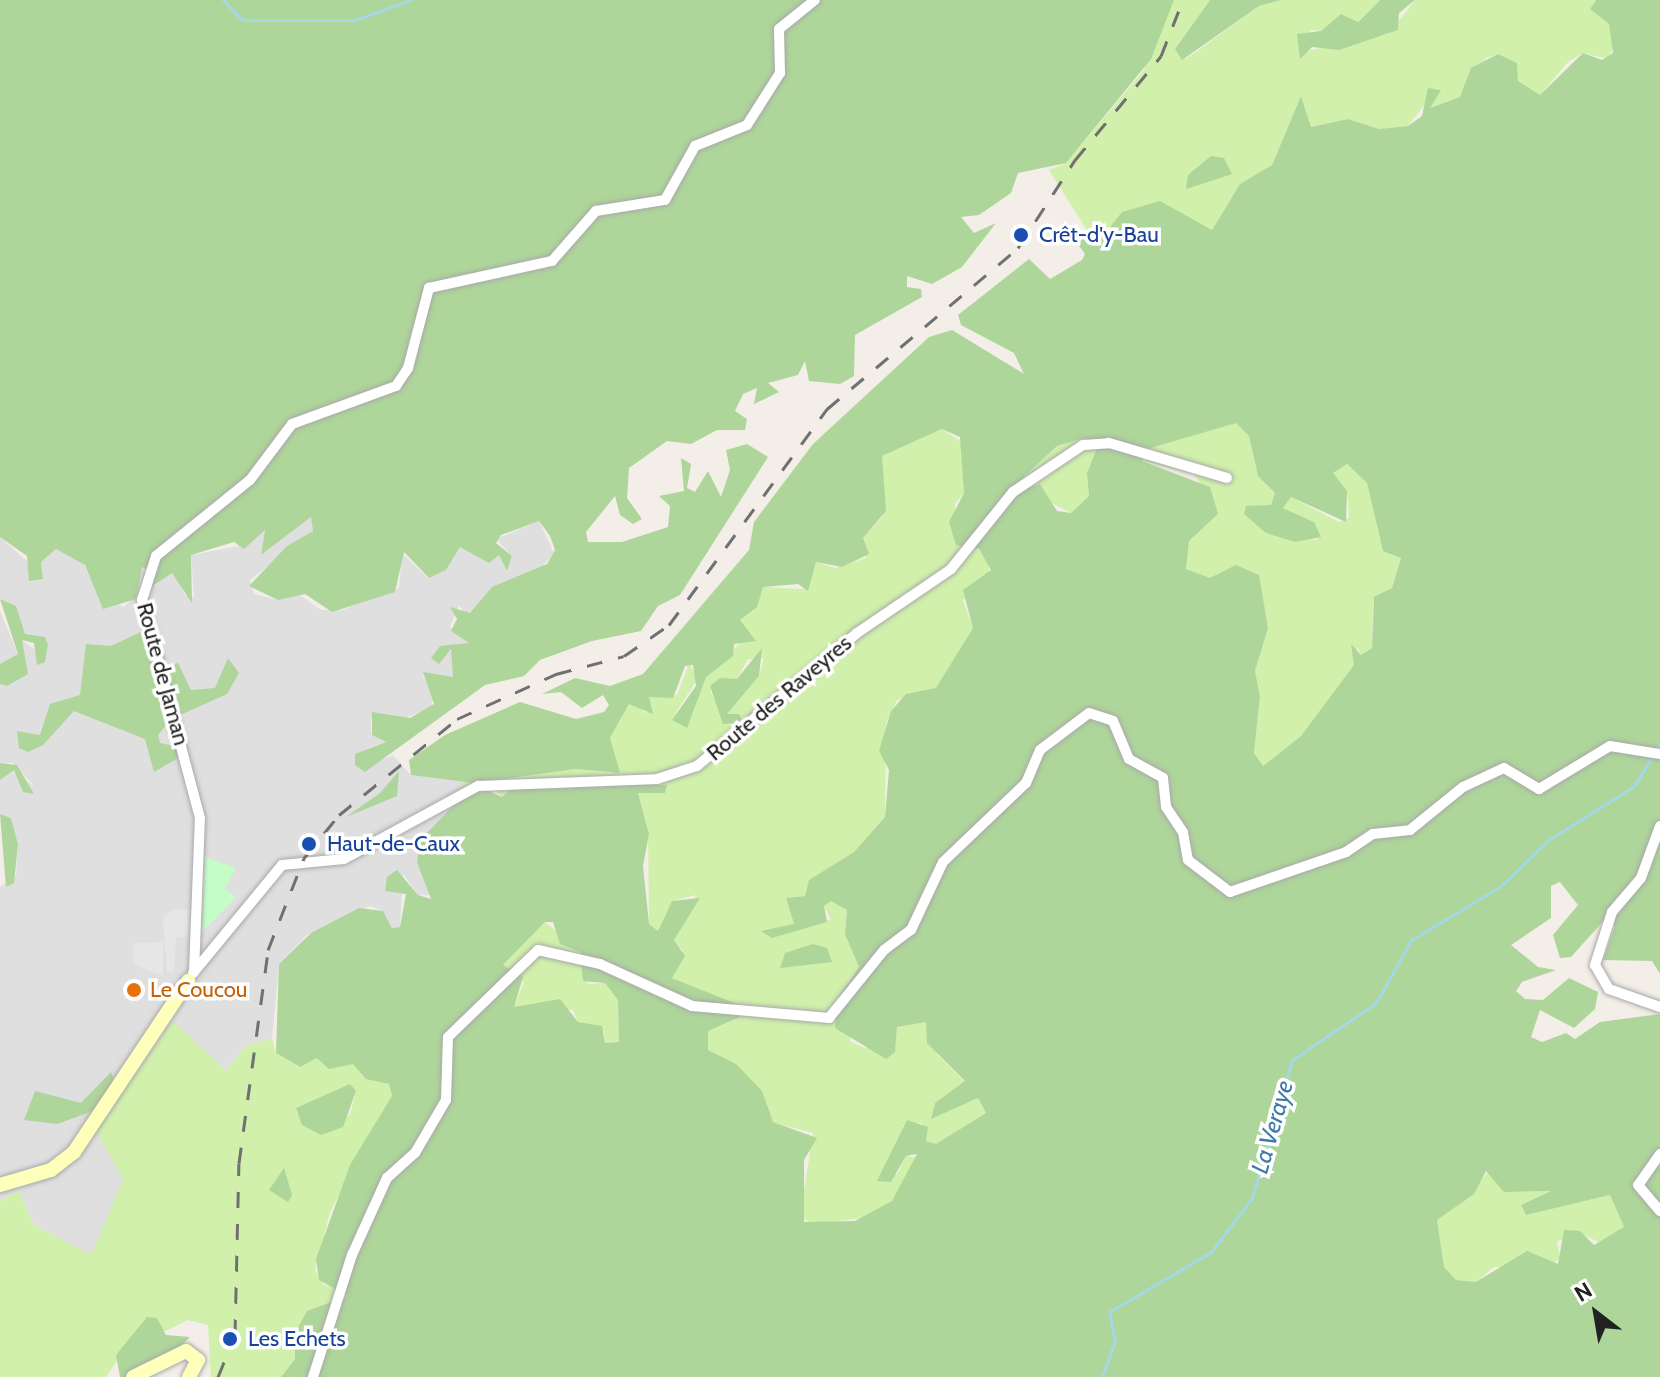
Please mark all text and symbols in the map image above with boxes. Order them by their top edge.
place label: Crêt-d'y-Bau [1039,222,1159,248]
marker: Crêt-d'y-Bau [1010,224,1032,246]
street label: Route de Jaman [131,600,195,748]
street label: Route des Raveyres [701,630,857,766]
place label: Haut-de-Caux [327,831,460,857]
marker: Haut-de-Caux [298,833,320,855]
place label: Le Coucou [150,977,247,1003]
marker: Le Coucou [125,981,143,999]
water label: La Veraye [1245,1077,1299,1177]
north arrow [1556,1273,1636,1353]
text: N [1570,1276,1597,1308]
place label: Les Echets [248,1326,346,1352]
marker: Les Echets [219,1328,241,1350]

